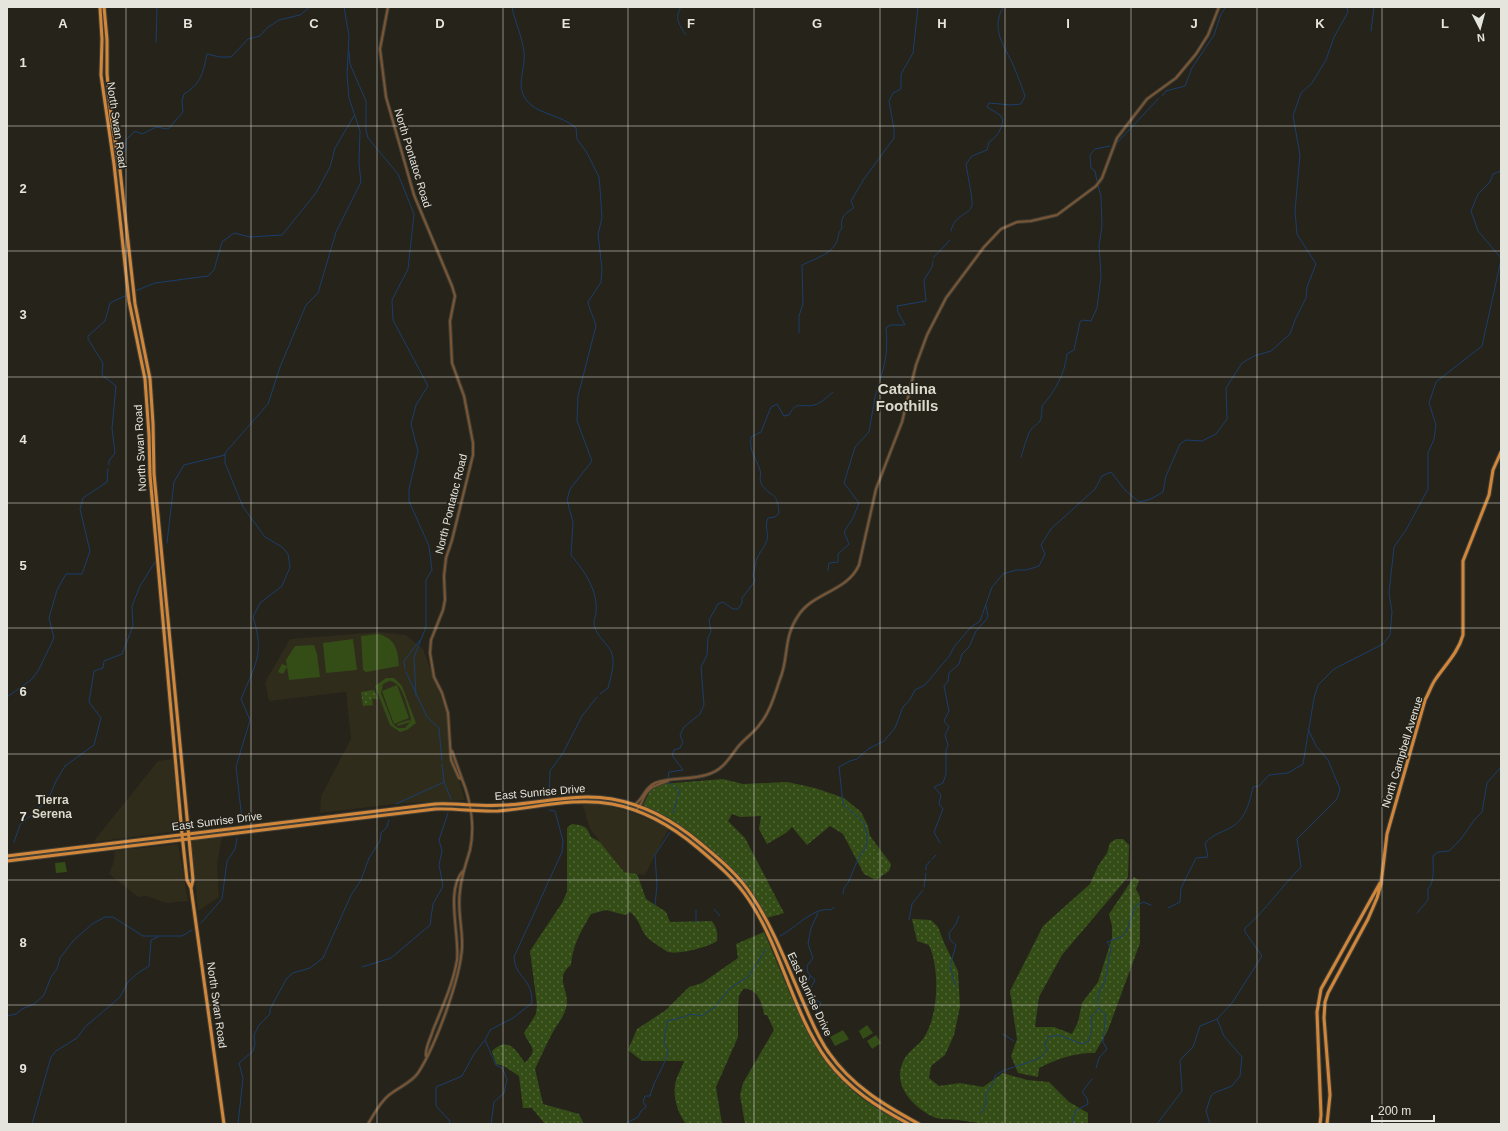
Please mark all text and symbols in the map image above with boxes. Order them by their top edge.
north arrow [1460,8,1500,48]
text: A [58,16,68,31]
text: B [183,16,193,31]
text: C [309,16,319,31]
text: D [435,16,445,31]
text: E [562,16,571,31]
text: F [687,16,695,31]
text: G [812,16,822,31]
text: H [937,16,947,31]
text: I [1066,16,1070,31]
text: J [1190,16,1198,31]
text: K [1315,16,1325,31]
text: L [1441,16,1449,31]
text: N [1476,32,1486,44]
text: 1 [19,55,27,70]
street label: North Swan Road [105,81,129,169]
street label: North Pontatoc Road [392,107,434,209]
text: 2 [19,181,27,196]
text: 3 [19,307,27,322]
district label: Catalina Foothills [876,380,938,414]
street label: North Swan Road [132,404,148,492]
text: 4 [19,432,27,447]
street label: North Pontatoc Road [433,453,469,555]
text: 5 [19,558,27,573]
text: 6 [19,684,27,699]
street label: North Campbell Avenue [1379,695,1425,809]
street label: East Sunrise Drive [494,782,586,802]
district label: Tierra Serena [32,793,72,821]
text: 7 [19,809,27,824]
street label: East Sunrise Drive [171,809,263,833]
text: 8 [19,935,27,950]
street label: East Sunrise Drive [785,950,835,1038]
street label: North Swan Road [205,961,229,1049]
text: 9 [19,1061,27,1076]
scale bar [1372,1097,1434,1123]
text: 200 m [1378,1104,1411,1118]

